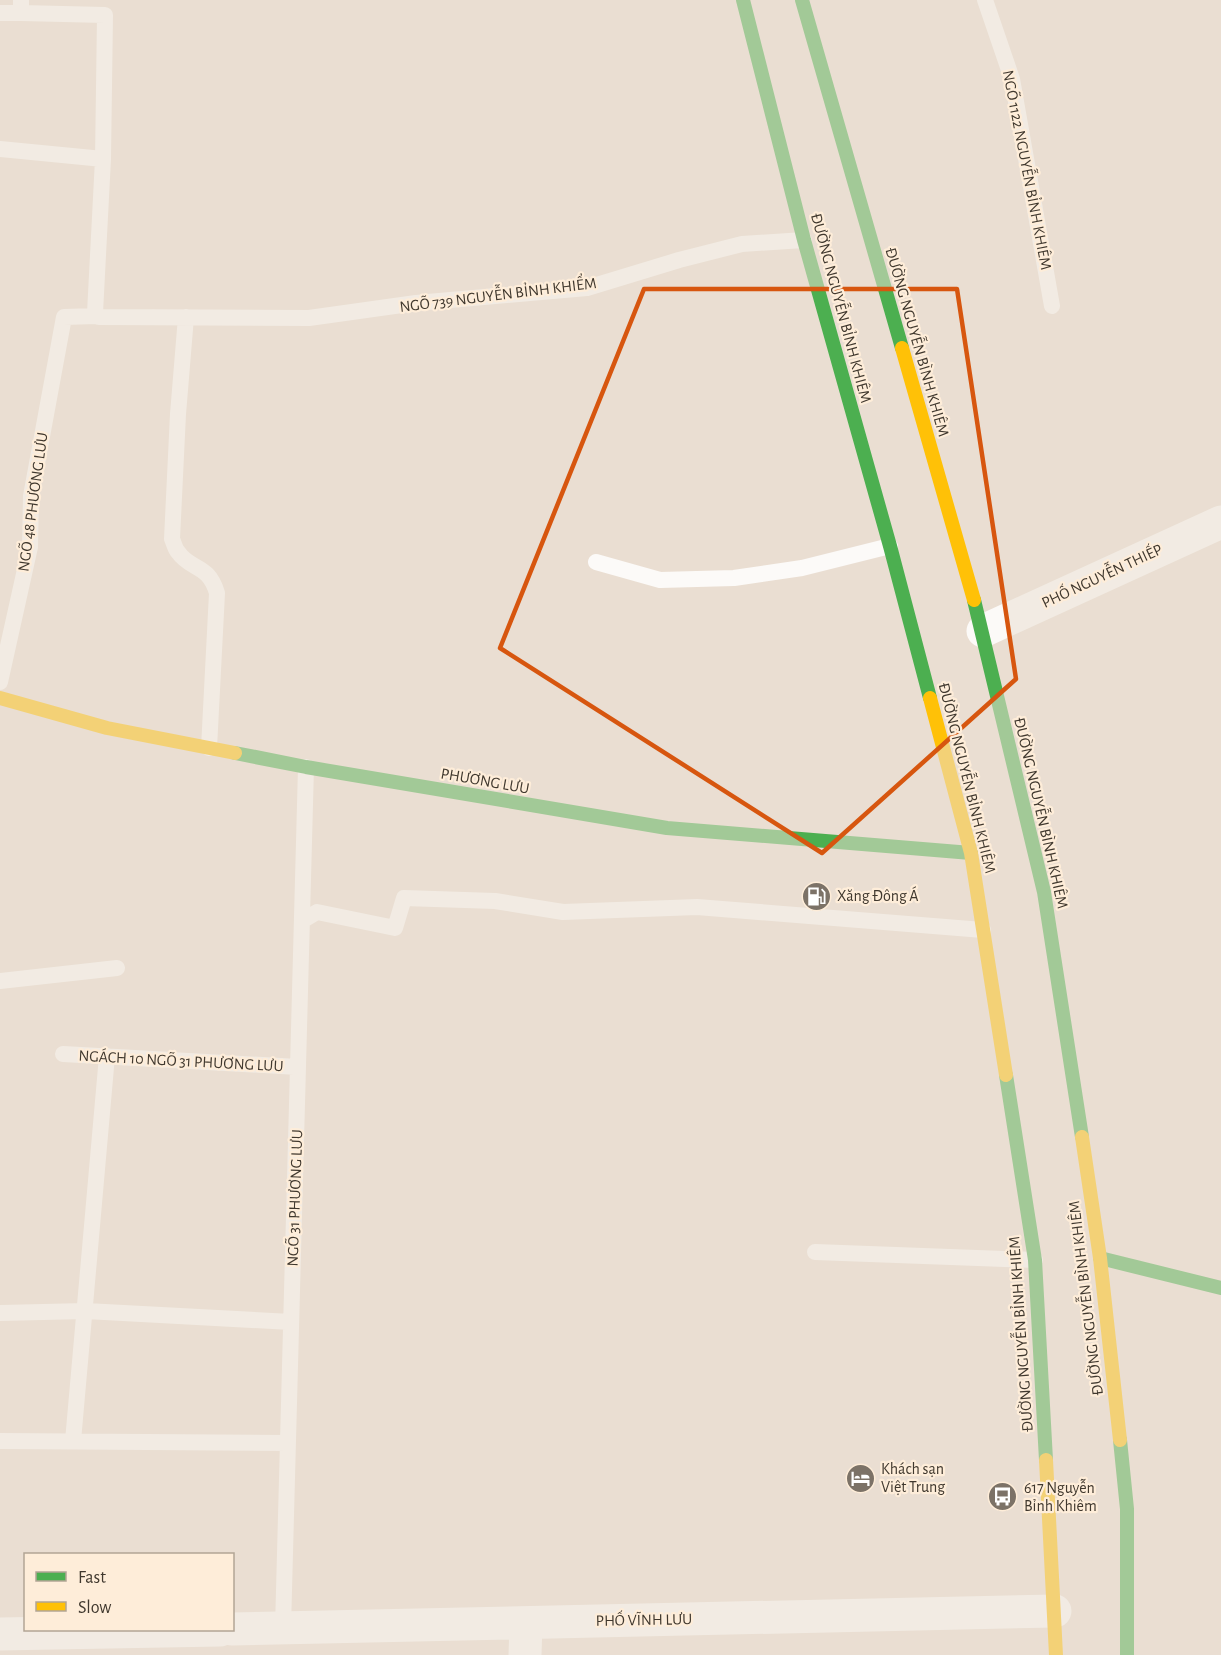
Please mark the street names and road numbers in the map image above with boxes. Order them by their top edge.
street label: NGÕ 1122 NGUYỄN BỈNH KHIÊM [1000,68,1059,271]
street label: ĐƯỜNG NGUYỄN BỈNH KHIÊM [808,210,879,405]
street label: ĐƯỜNG NGUYỄN BÌNH KHIÊM [882,244,957,438]
street label: NGÕ 739 NGUYỄN BỈNH KHIỂM [398,270,597,315]
street label: NGÕ 48 PHƯƠNG LƯU [13,431,51,573]
street label: PHỐ NGUYỄN THIẾP [1037,537,1165,611]
street label: ĐƯỜNG NGUYỄN BỈNH KHIÊM [936,680,1003,875]
street label: ĐƯỜNG NGUYỄN BÌNH KHIÊM [1011,715,1076,910]
street label: PHƯƠNG LƯU [439,764,531,797]
street label: NGÁCH 10 NGÕ 31 PHƯƠNG LƯU [78,1046,284,1074]
street label: NGÕ 31 PHƯƠNG LƯU [283,1129,305,1267]
street label: ĐƯỜNG NGUYỄN BÌNH KHIÊM [1061,1200,1106,1397]
street label: ĐƯỜNG NGUYỄN BỈNH KHIÊM [1001,1236,1036,1433]
street label: PHỐ VĨNH LƯU [596,1607,692,1629]

